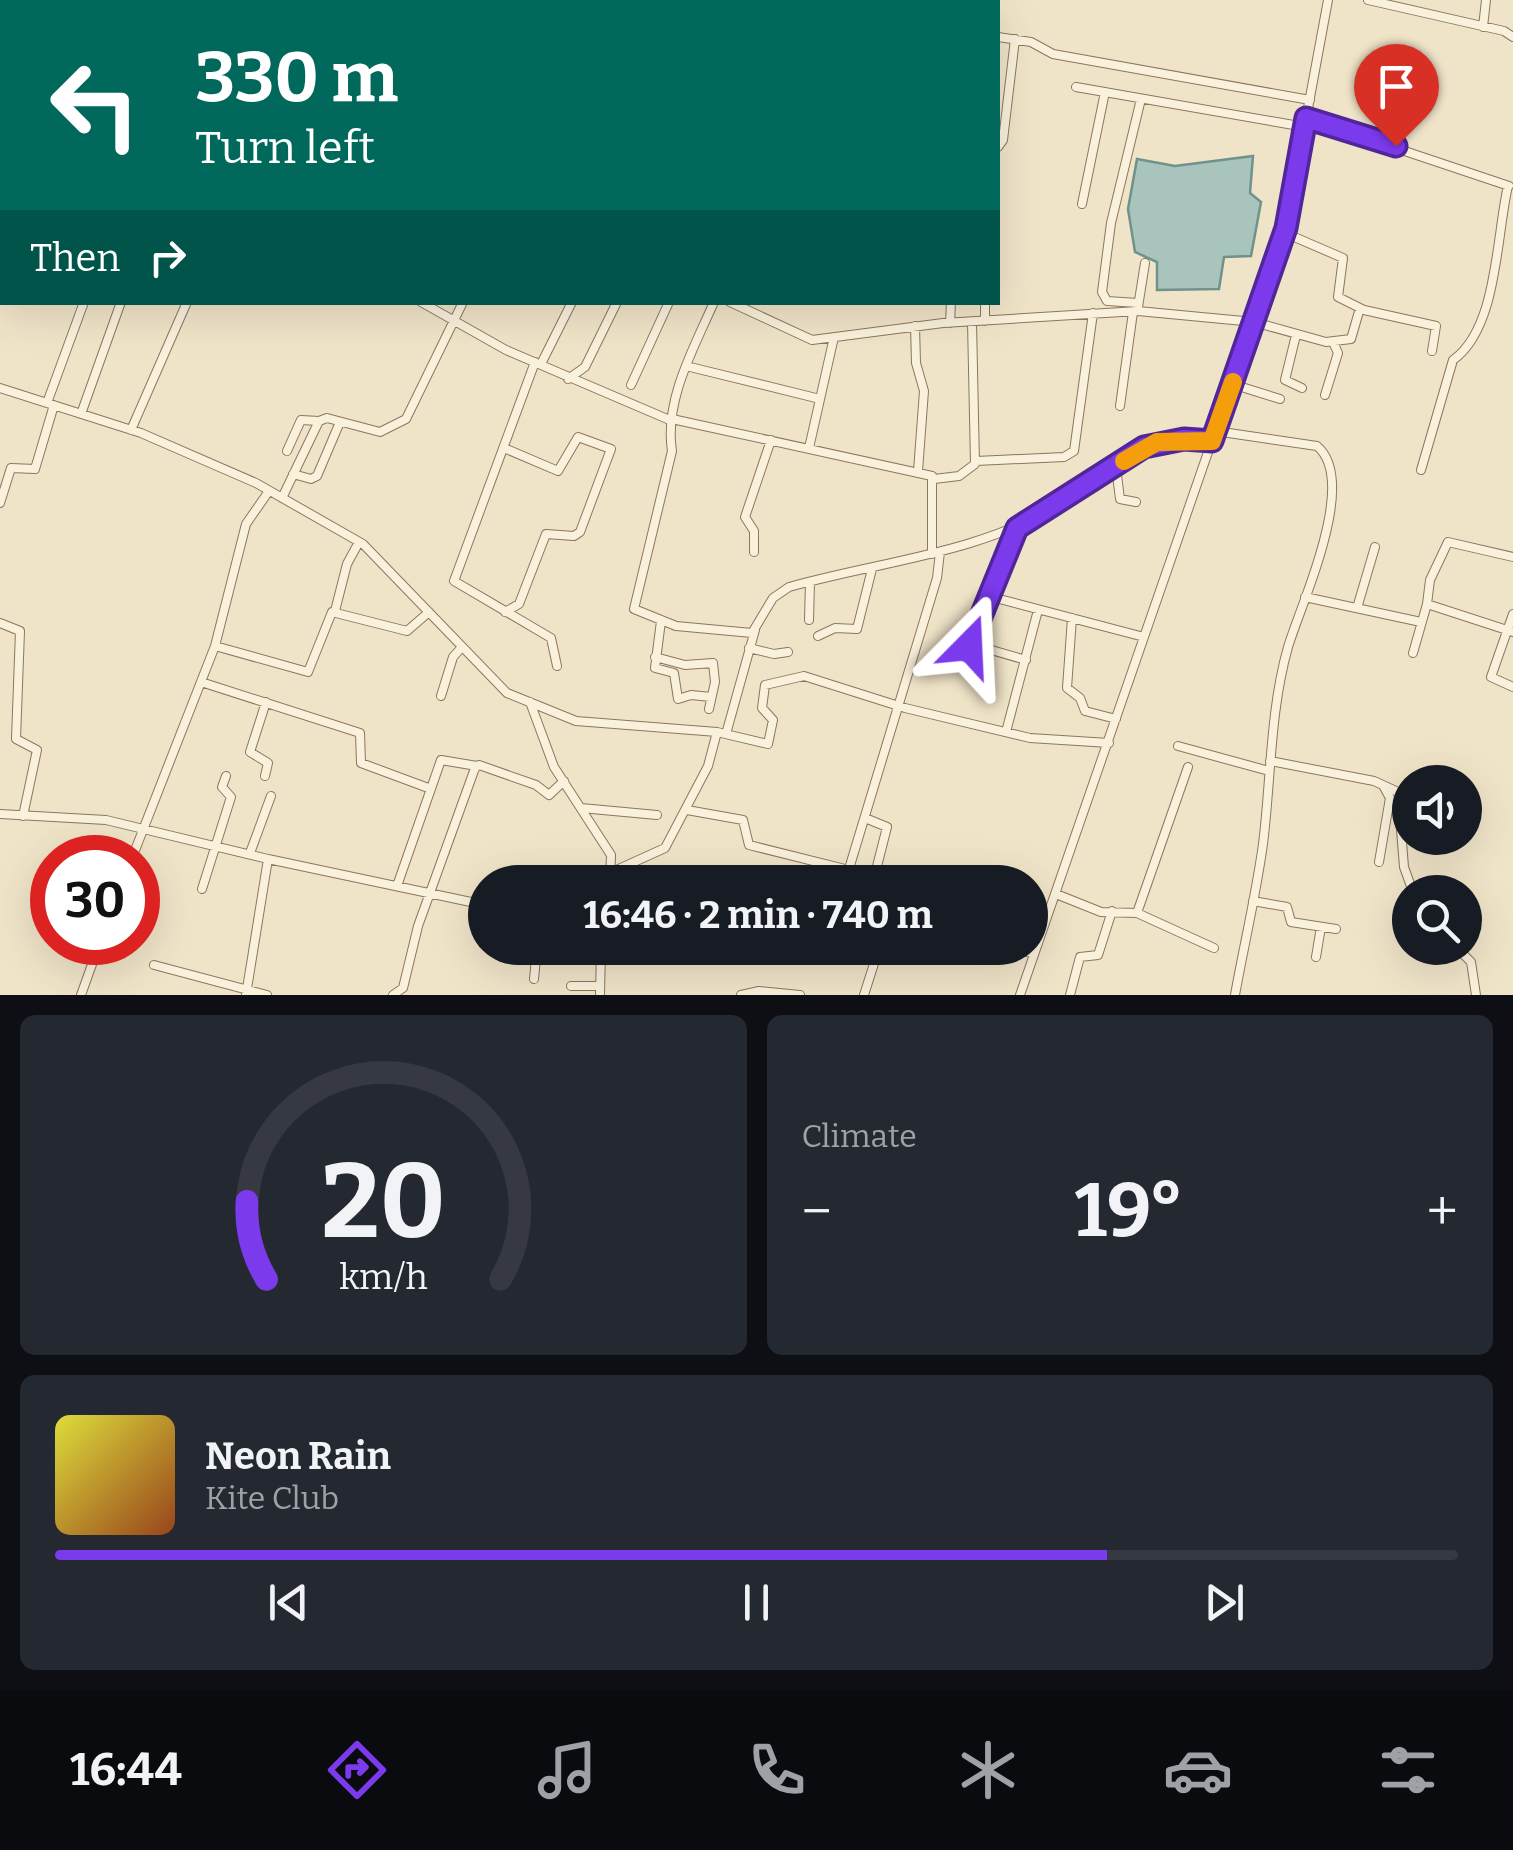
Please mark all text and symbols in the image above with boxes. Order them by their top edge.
text: 330 m [195,36,398,120]
icon: left [30,40,160,170]
pin [1354,44,1439,147]
icon: arrive [1369,59,1424,114]
text: Turn left [195,121,375,175]
icon: right [140,230,195,285]
text: Then [30,235,120,281]
position arrow [917,594,1021,698]
map controls [1392,765,1482,965]
button: sound [1392,765,1482,855]
speed limit sign: 30 [30,835,160,965]
button: search [1392,875,1482,965]
text: 16:46 · 2 min · 740 m [583,892,933,938]
text: Climate [802,1117,917,1155]
text: 20 [321,1140,446,1265]
text: 19° [1075,1166,1184,1256]
text: − [802,1179,832,1245]
text: + [1427,1179,1458,1245]
text: km/h [339,1256,427,1298]
text: Neon Rain [205,1433,391,1479]
text: Kite Club [205,1479,339,1517]
icon: previous [261,1575,316,1630]
icon: pause [729,1575,784,1630]
icon: next [1197,1575,1252,1630]
icon: directions [322,1735,392,1805]
icon: music [532,1735,602,1805]
icon: phone [742,1735,812,1805]
icon: climate [953,1735,1023,1805]
icon: car [1163,1735,1233,1805]
icon: filters [1373,1735,1443,1805]
text: 16:44 [70,1743,182,1797]

